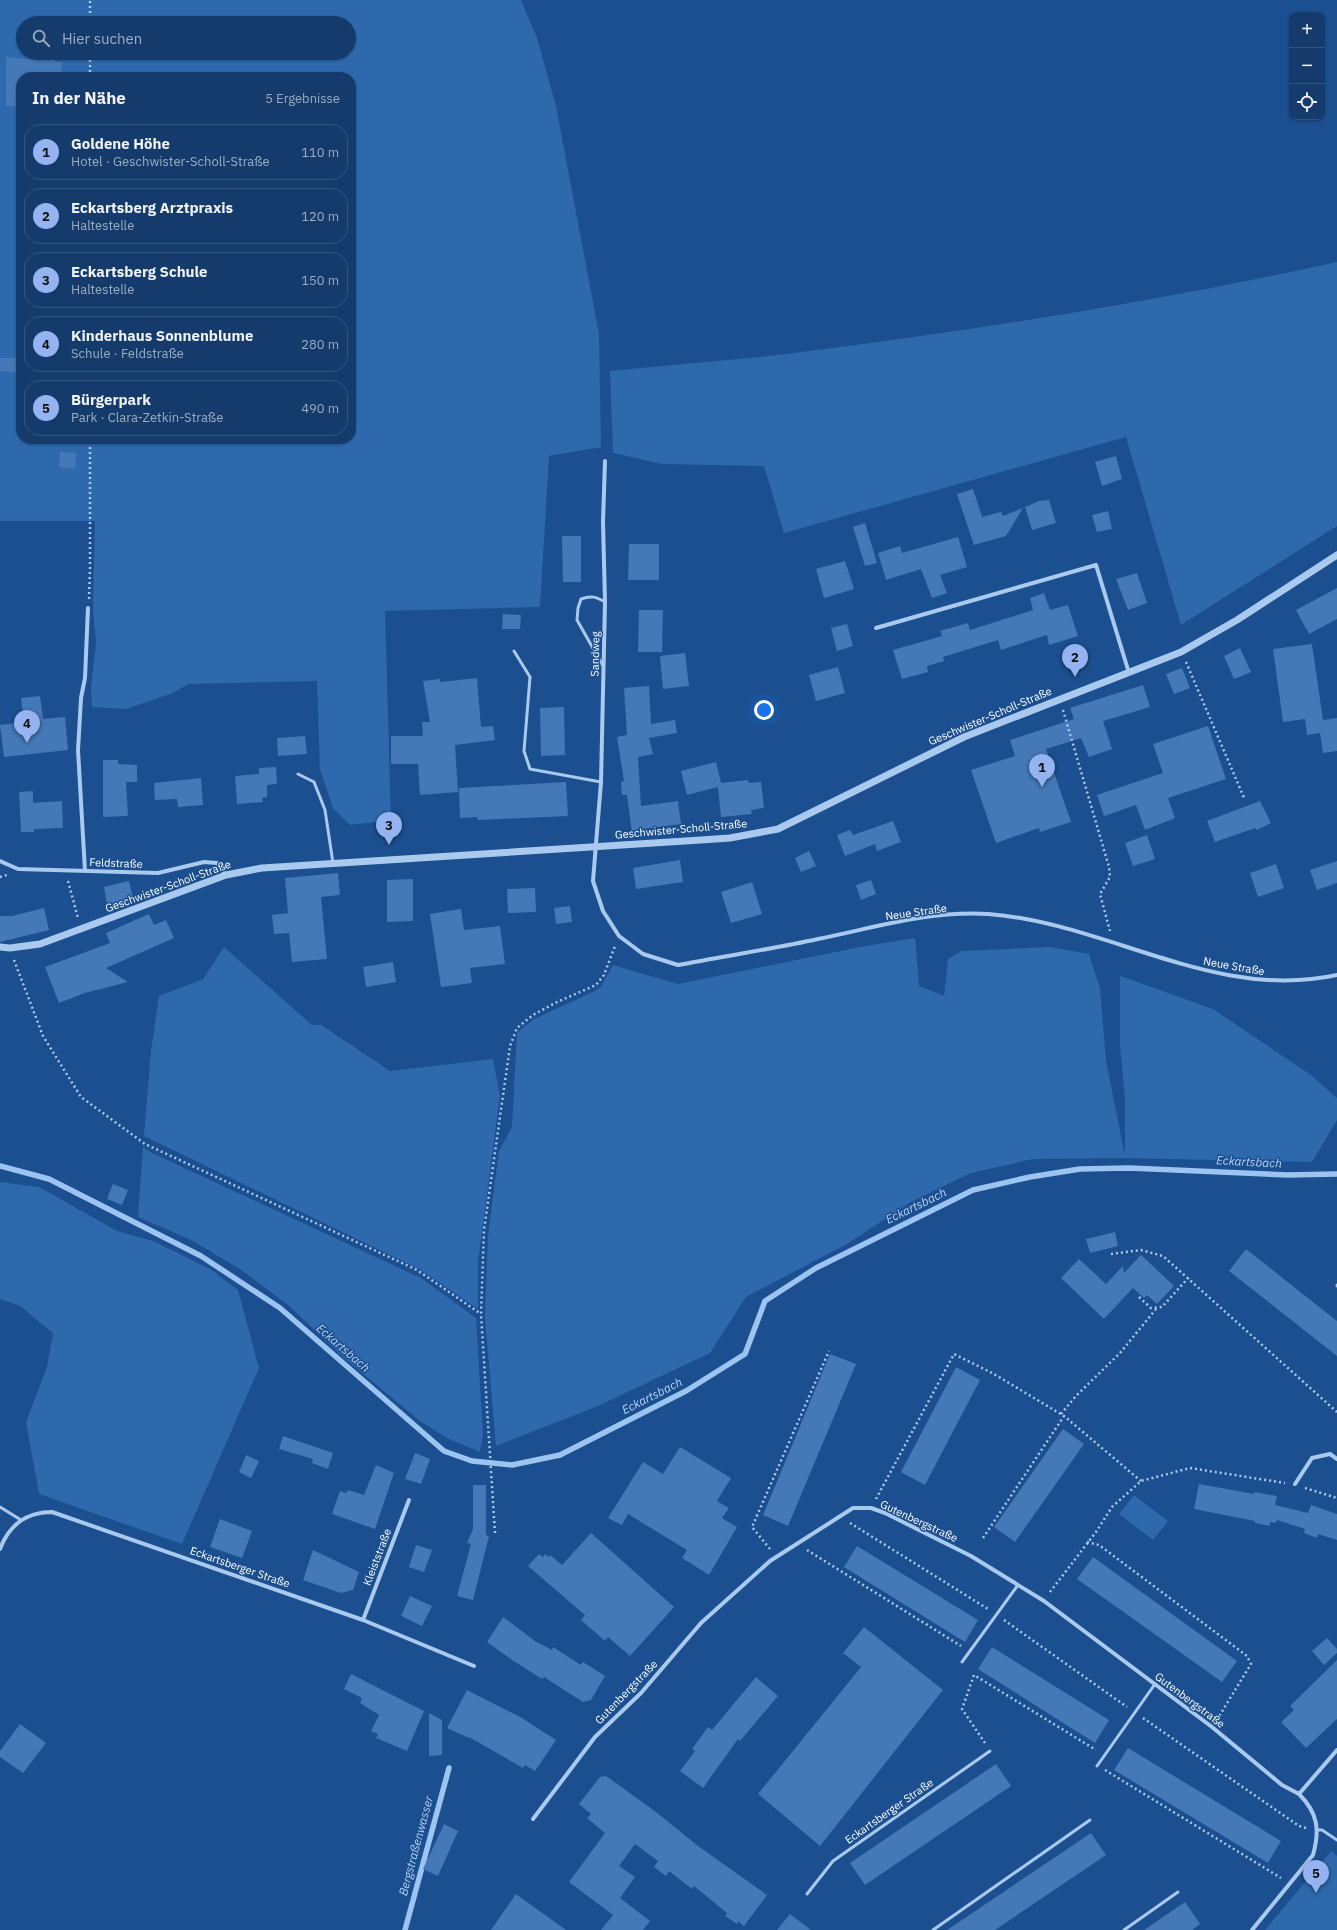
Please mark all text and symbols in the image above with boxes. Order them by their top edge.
map controls [1289,12,1325,120]
button: + [1289,12,1325,48]
search box [16,16,356,60]
icon: search [30,27,52,49]
text: Hier suchen [62,29,142,48]
button: − [1289,48,1325,84]
button: locate [1289,84,1325,120]
text: In der Nähe [32,87,126,109]
text: 5 Ergebnisse [265,90,340,107]
text: Goldene Höhe [71,134,170,153]
text: 1 [42,144,50,161]
text: 110 m [301,144,339,161]
text: Hotel · Geschwister-Scholl-Straße [71,153,270,170]
text: Eckartsberg Arztpraxis [71,198,233,217]
text: 2 [42,208,50,225]
text: 120 m [301,208,339,225]
text: Haltestelle [71,217,134,234]
text: Eckartsberg Schule [71,262,208,281]
text: 3 [42,272,50,289]
text: 150 m [301,272,339,289]
text: Haltestelle [71,281,134,298]
text: Kinderhaus Sonnenblume [71,326,253,345]
text: 4 [42,336,50,353]
text: 280 m [301,336,339,353]
text: Schule · Feldstraße [71,345,184,362]
text: Bürgerpark [71,390,151,409]
text: 5 [42,400,50,417]
text: 490 m [301,400,339,417]
text: Park · Clara-Zetkin-Straße [71,409,223,426]
street label: Sandweg [588,631,602,677]
pin: 2 [1062,644,1088,677]
street label: Geschwister-Scholl-Straße [926,684,1054,748]
your location [754,700,774,720]
pin: 4 [14,710,40,743]
pin: 1 [1029,754,1055,787]
pin: 3 [376,812,402,845]
street label: Geschwister-Scholl-Straße [614,816,748,842]
street label: Feldstraße [89,855,143,871]
street label: Geschwister-Scholl-Straße [103,857,233,915]
street label: Neue Straße [884,901,948,923]
street label: Neue Straße [1202,954,1266,978]
water label: Eckartsbach [1216,1152,1283,1171]
water label: Eckartsbach [883,1184,949,1227]
water label: Eckartsbach [314,1320,373,1375]
water label: Eckartsbach [619,1374,685,1417]
street label: Gutenbergstraße [878,1497,960,1545]
street label: Kleiststraße [360,1526,394,1588]
street label: Eckartsberger Straße [188,1543,292,1591]
street label: Gutenbergstraße [592,1657,660,1727]
street label: Gutenbergstraße [1152,1669,1228,1731]
street label: Eckartsberger Straße [842,1775,936,1847]
water label: Bergstraßenwasser [395,1794,436,1897]
pin: 5 [1303,1860,1329,1893]

